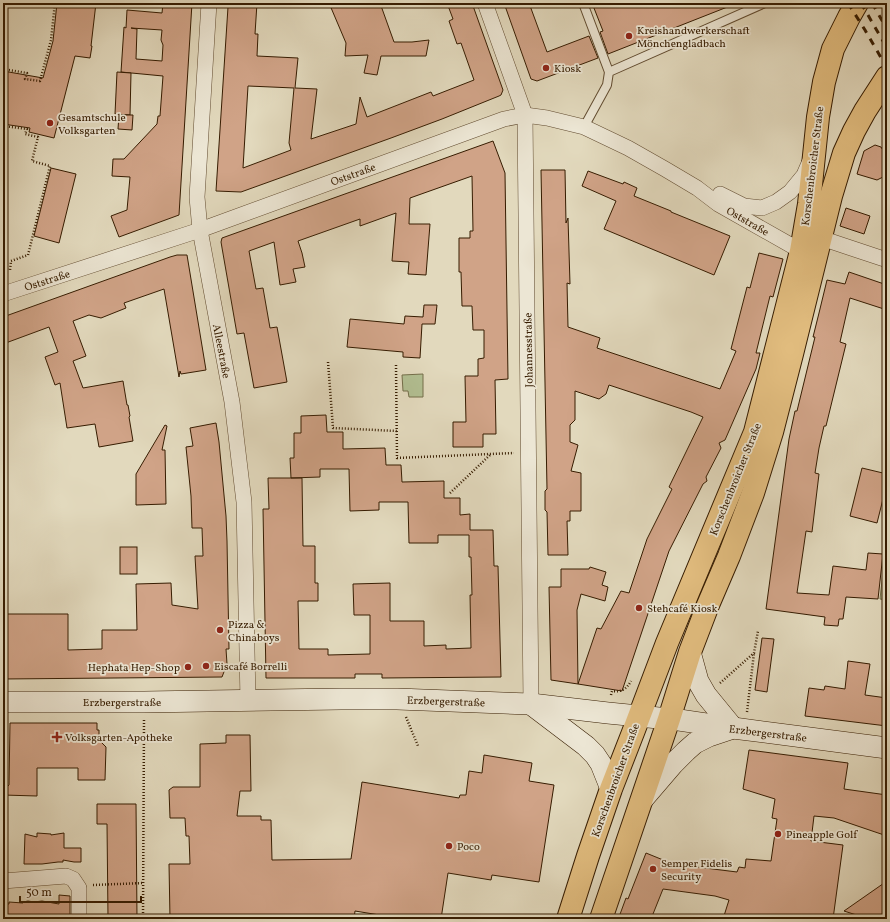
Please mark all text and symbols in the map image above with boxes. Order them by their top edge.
place label: Kreishandwerkerschaft Mönchengladbach [637,24,750,52]
marker: Kreishandwerkerschaft Mönchengladbach [624,31,634,41]
place label: Kiosk [554,62,581,77]
marker: Kiosk [541,63,551,73]
street label: Korschenbroicher Straße [799,106,828,227]
place label: Gesamtschule Volksgarten [58,111,126,139]
marker: Gesamtschule Volksgarten [45,118,55,128]
street label: Oststraße [329,160,378,191]
street label: Oststraße [723,204,771,241]
street label: Oststraße [23,267,72,296]
street label: Johannesstraße [521,312,538,388]
street label: Alleestraße [208,323,233,380]
street label: Korschenbroicher Straße [707,421,766,538]
place label: Stehcafé Kiosk [647,602,718,617]
marker: Stehcafé Kiosk [634,603,644,613]
place label: Pizza & Chinaboys [228,618,280,646]
marker: Pizza & Chinaboys [215,625,225,635]
place label: Eiscafé Borrelli [214,660,287,675]
place label: Hephata Hep-Shop [88,661,180,676]
marker: Eiscafé Borrelli [201,661,211,671]
marker: Hephata Hep-Shop [183,662,193,672]
street label: Erzbergerstraße [406,694,485,711]
street label: Erzbergerstraße [83,696,161,711]
street label: Korschenbroicher Straße [589,722,644,839]
street label: Erzbergerstraße [728,722,808,747]
place label: Volksgarten-Apotheke [65,731,173,746]
marker: Volksgarten-Apotheke [52,732,62,742]
place label: Pineapple Golf [786,828,858,843]
marker: Pineapple Golf [773,829,783,839]
place label: Poco [457,840,480,855]
marker: Poco [444,841,454,851]
place label: Semper Fidelis Security [661,857,733,885]
marker: Semper Fidelis Security [648,864,658,874]
scale bar [20,878,141,904]
text: 50 m [26,885,52,901]

